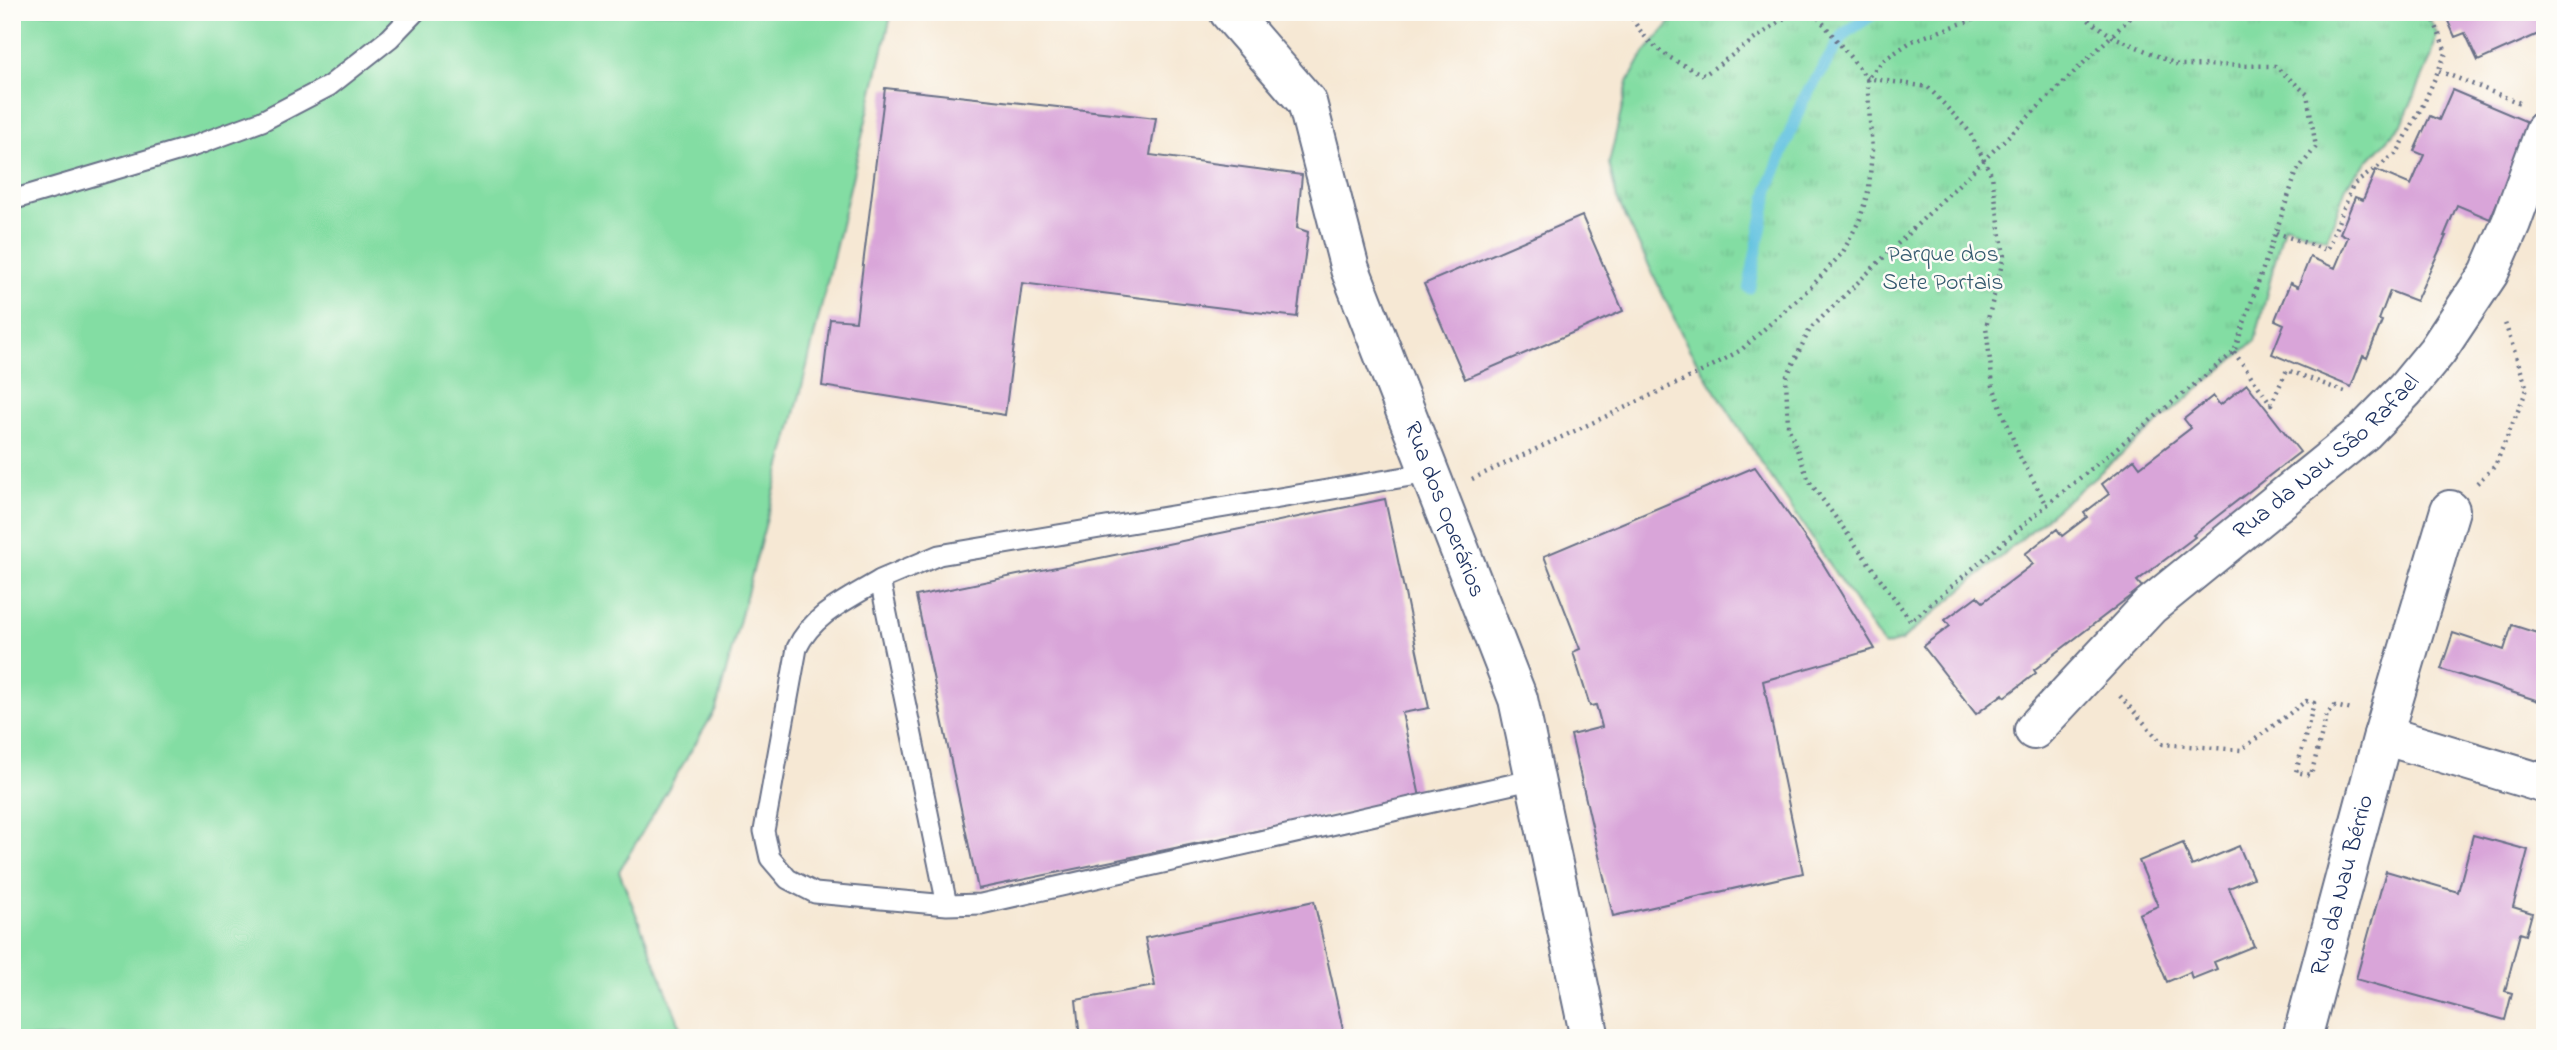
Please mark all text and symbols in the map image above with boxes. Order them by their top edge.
park label: Parque dos Sete Portais [1883,238,2003,301]
street label: Rua da Nau São Rafael [2226,367,2429,549]
street label: Rua dos Operários [1394,417,1494,603]
street label: Rua da Nau Bérrio [2302,791,2384,980]

